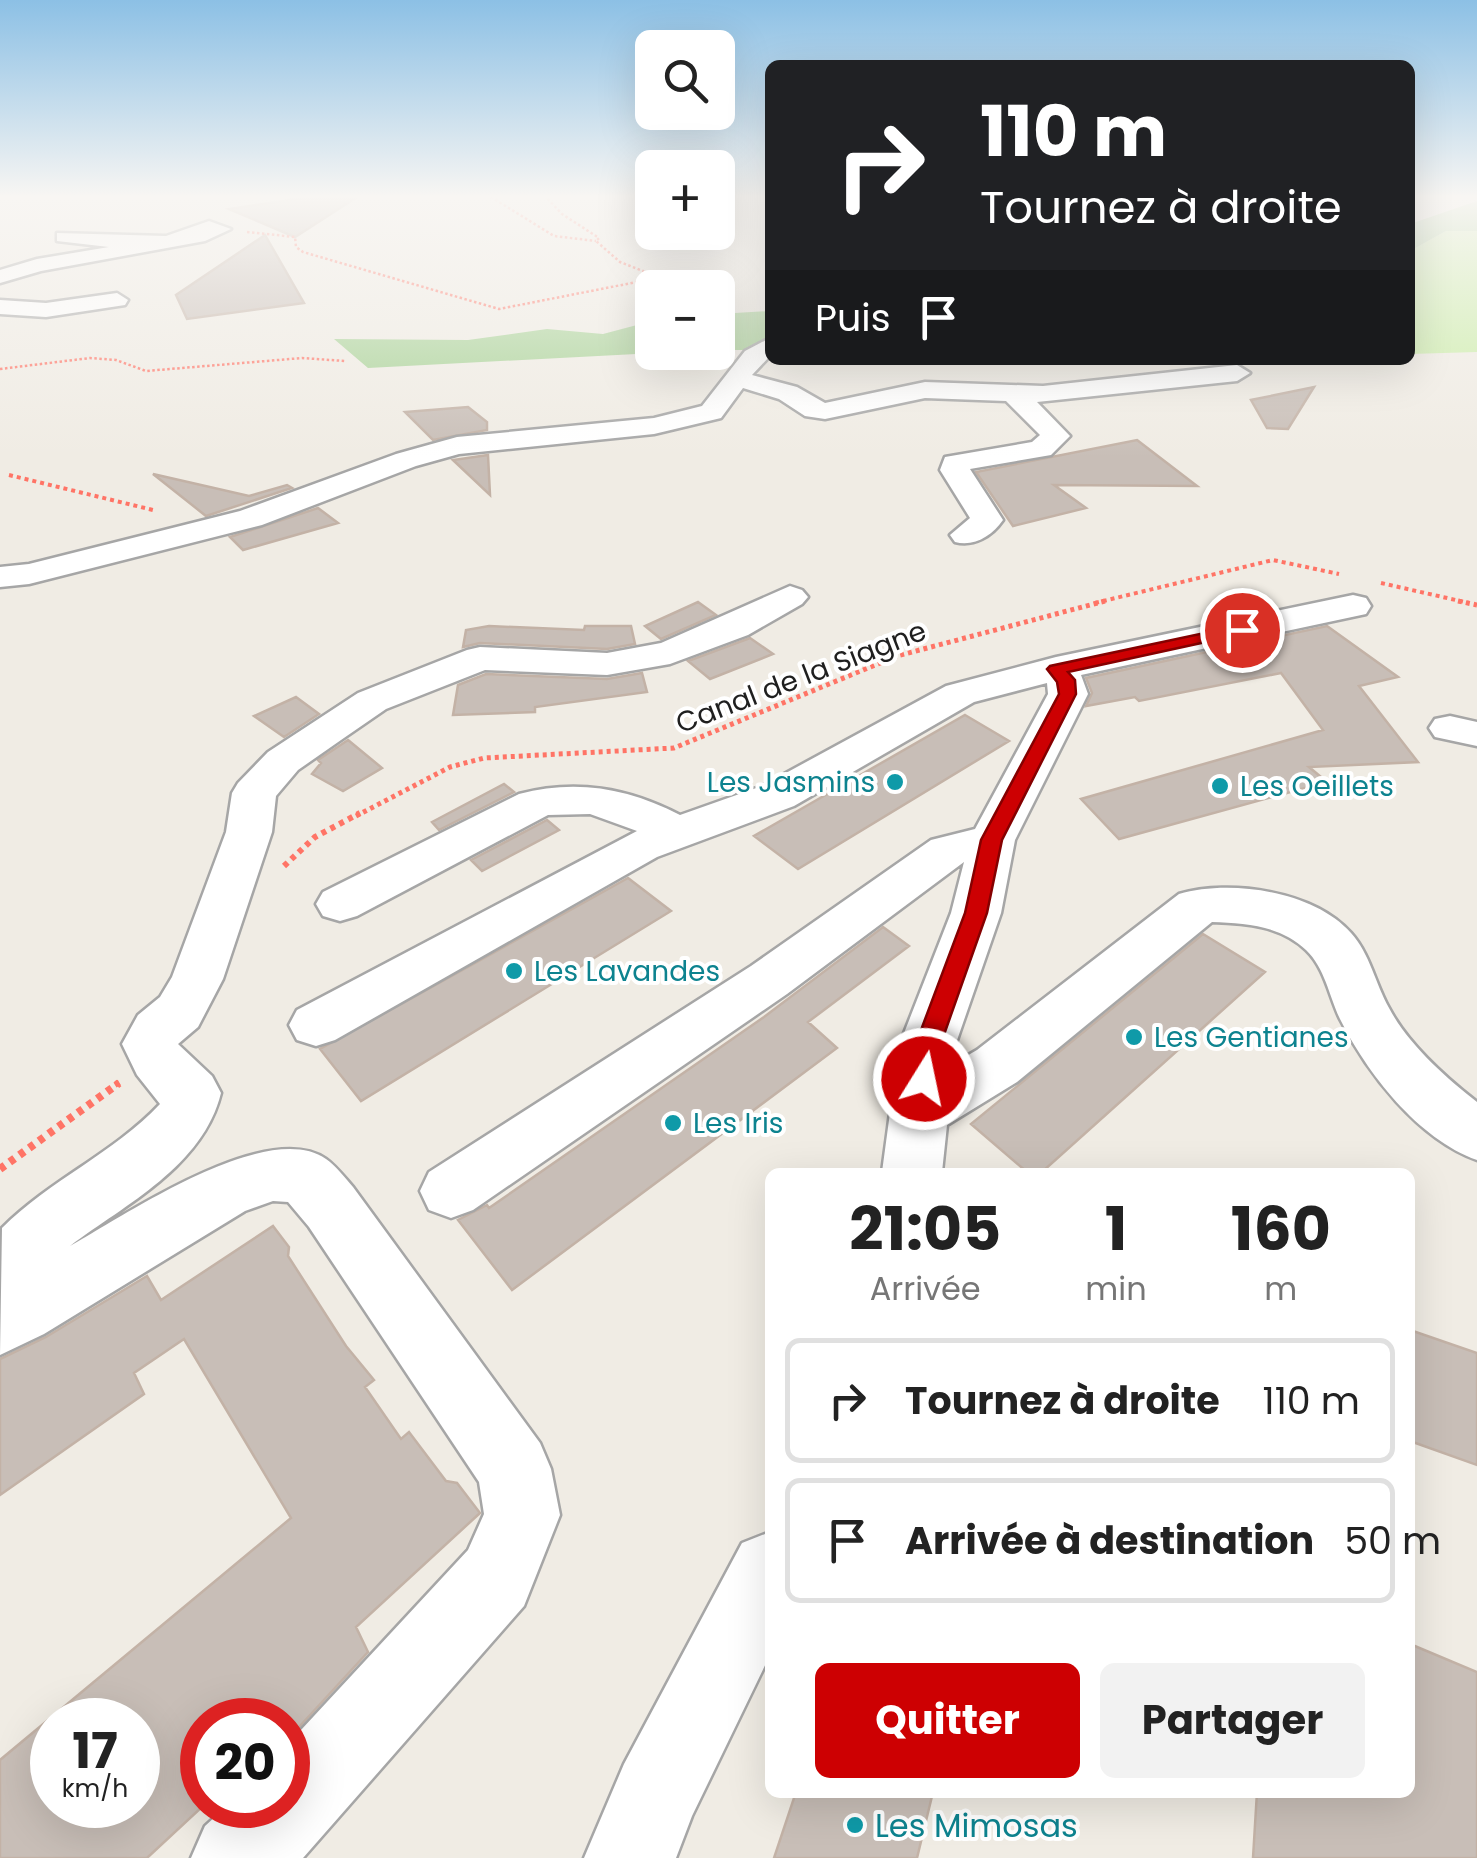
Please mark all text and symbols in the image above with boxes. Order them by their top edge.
map controls [635,30,735,370]
button: search [635,30,735,130]
text: 110 m [980,82,1167,181]
icon: right [815,100,945,230]
button: + [635,150,735,250]
text: Tournez à droite [980,176,1342,239]
button: − [635,270,735,370]
icon: arrive [911,290,966,345]
text: Puis [815,291,891,344]
pin [1200,588,1285,673]
icon: arrive [1215,603,1270,658]
street label: Canal de la Siagne [670,611,932,743]
place label: Les Jasmins [707,763,875,802]
place label: Les Oeillets [1240,767,1394,806]
marker: Les Jasmins [884,771,906,793]
marker: Les Oeillets [1209,775,1231,797]
place label: Les Lavandes [534,952,720,991]
marker: Les Lavandes [503,960,525,982]
place label: Les Gentianes [1154,1018,1349,1057]
marker: Les Gentianes [1123,1026,1145,1048]
position arrow [872,1027,976,1131]
place label: Les Iris [693,1104,783,1143]
marker: Les Iris [662,1112,684,1134]
text: 21:05 [849,1187,1001,1271]
text: 1 [1105,1187,1127,1271]
text: 160 [1231,1187,1331,1271]
text: Arrivée [870,1266,981,1311]
text: min [1085,1266,1147,1311]
text: m [1264,1266,1297,1311]
icon: right [820,1373,875,1428]
text: Tournez à droite [905,1374,1220,1427]
text: 110 m [1263,1374,1360,1427]
icon: arrive [820,1513,875,1568]
text: Arrivée à destination [905,1514,1314,1567]
text: 50 m [1344,1514,1441,1567]
button: Quitter [815,1663,1080,1778]
button: Partager [1100,1663,1365,1778]
speed limit sign: 20 [180,1698,310,1828]
text: 17 [72,1715,118,1786]
text: km/h [62,1771,128,1806]
place label: Les Mimosas [875,1803,1078,1848]
marker: Les Mimosas [844,1814,866,1836]

